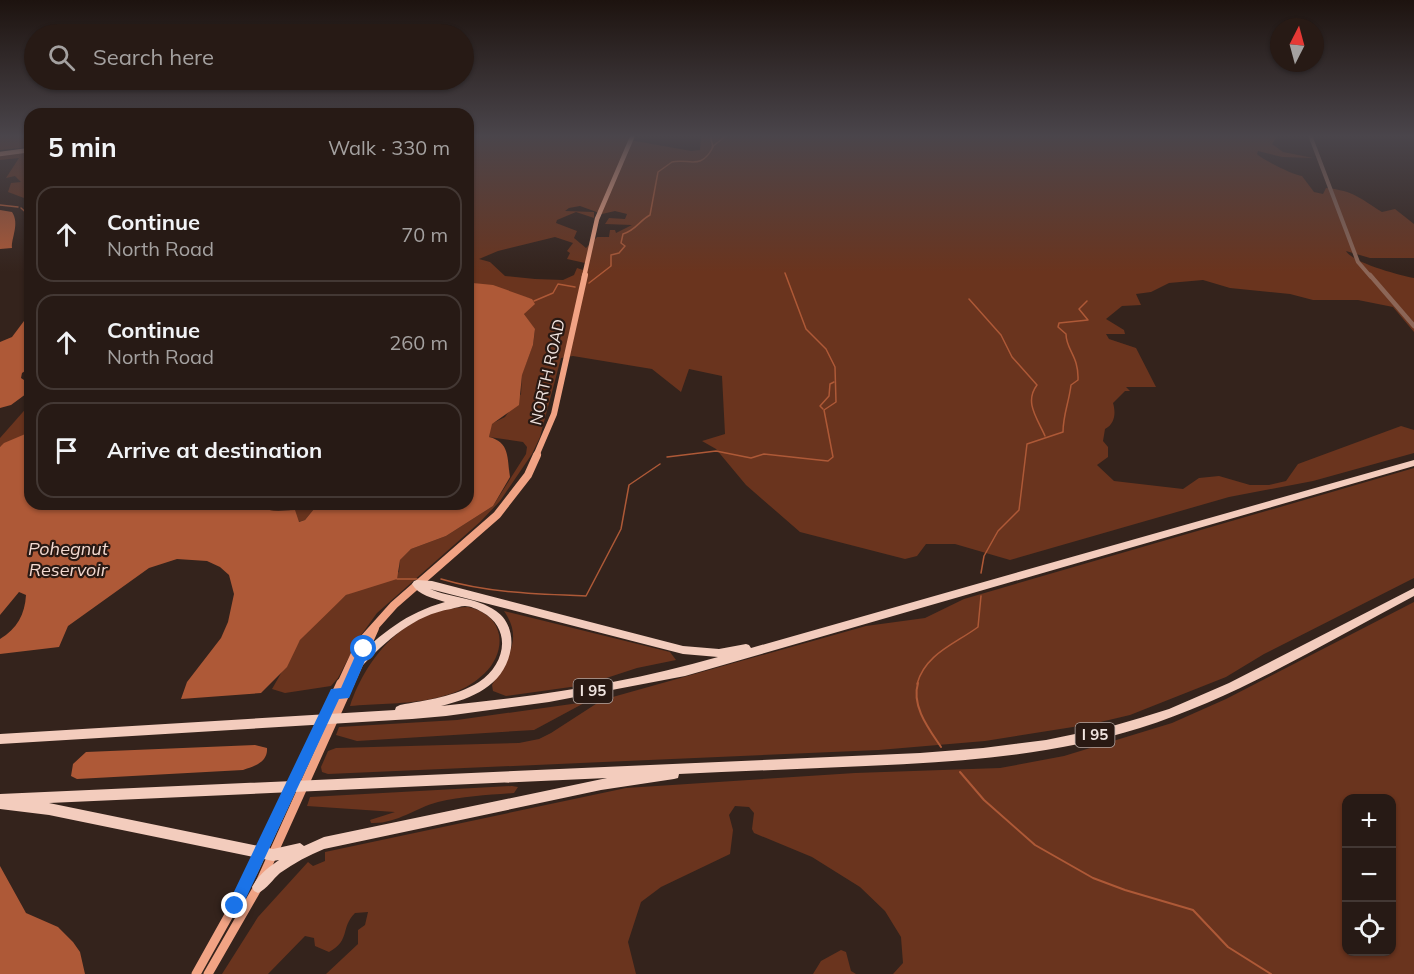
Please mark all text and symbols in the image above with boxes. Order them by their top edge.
north arrow [1270,18,1324,72]
search box [24,24,474,90]
icon: search [45,41,78,74]
text: Search here [93,43,214,71]
text: 5 min [48,131,117,164]
text: Walk · 330 m [328,135,450,160]
text: Continue [107,208,200,236]
icon: ahead [50,218,83,251]
text: 70 m [401,222,448,247]
text: North Road [107,236,214,261]
text: Continue [107,316,200,344]
street label: NORTH ROAD [525,317,569,427]
icon: ahead [50,326,83,359]
text: 260 m [389,330,448,355]
text: North Road [107,344,214,369]
icon: arrive [50,434,83,467]
text: Arrive at destination [107,436,322,464]
water label: Pohegnut Reservoir [28,537,109,581]
route start [350,635,376,661]
road number: I 95 [574,679,612,703]
road number: I 95 [1076,723,1114,747]
map controls [1342,794,1396,956]
button: + [1342,794,1396,848]
button: − [1342,848,1396,902]
route end [221,892,247,918]
button: locate [1342,902,1396,956]

